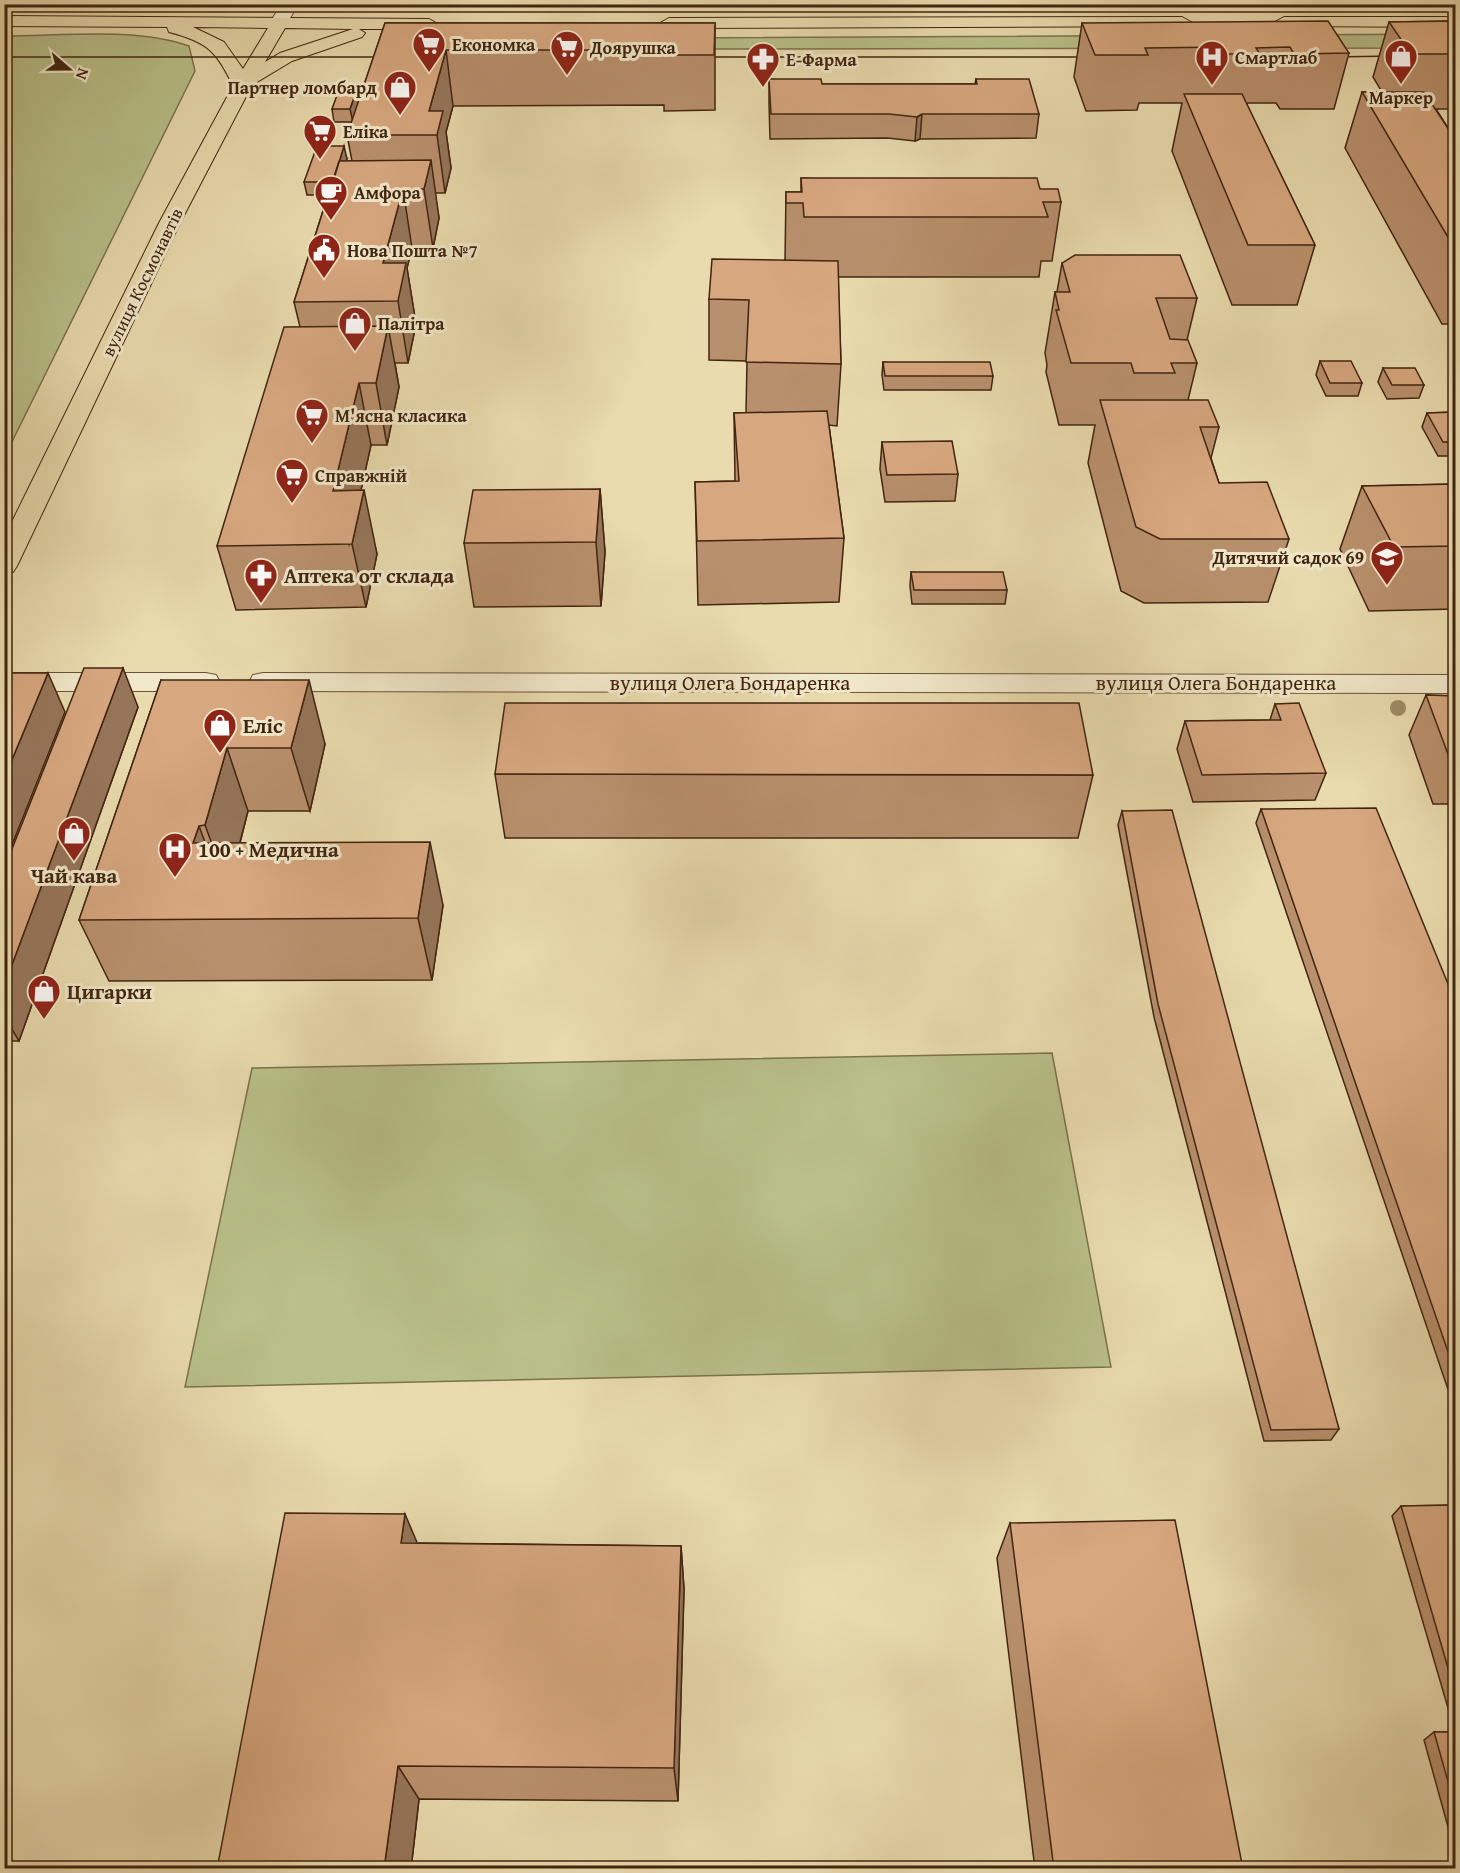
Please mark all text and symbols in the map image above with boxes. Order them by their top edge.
supermarket icon: Економка [411,26,447,73]
supermarket icon: Доярушка [549,29,585,76]
place label: Економка [452,31,536,58]
place label: Доярушка [589,34,677,61]
shop icon: Маркер [1383,38,1419,85]
north arrow [39,39,99,99]
hospital icon: Смартлаб [1194,39,1230,86]
pharmacy icon: Е-Фарма [745,41,781,88]
place label: Смартлаб [1235,44,1318,71]
place label: Е-Фарма [786,46,857,73]
text: N [70,65,96,84]
shop icon: Партнер ломбард [382,69,418,116]
place label: Партнер ломбард [228,74,377,101]
place label: Маркер [1369,84,1433,111]
supermarket icon: Еліка [302,113,338,160]
place label: Еліка [343,118,389,145]
cafe icon: Амфора [313,174,349,221]
place label: Амфора [354,179,422,206]
street label: вулиця Космонавтів [94,203,190,361]
public building icon: Нова Пошта №7 [306,232,342,279]
place label: Нова Пошта №7 [347,237,478,264]
shop icon: Палітра [337,305,373,352]
place label: Палітра [378,310,445,337]
supermarket icon: М'ясна класика [294,397,330,444]
place label: М'ясна класика [335,402,467,429]
supermarket icon: Справжній [274,457,310,504]
place label: Справжній [315,462,407,489]
school or university icon: Дитячий садок 69 [1369,539,1405,586]
place label: Дитячий садок 69 [1212,544,1364,571]
pharmacy icon: Аптека от склада [243,557,279,604]
place label: Аптека от склада [284,560,455,591]
street label: вулиця Олега Бондаренка [610,667,850,698]
street label: вулиця Олега Бондаренка [1096,667,1336,698]
shop icon: Еліс [202,707,238,754]
place label: Еліс [243,710,283,741]
shop icon: Чай кава [56,815,92,862]
hospital icon: 100 + Медична [157,831,193,878]
place label: 100 + Медична [198,834,339,865]
place label: Чай кава [31,860,117,891]
shop icon: Цигарки [26,973,62,1020]
place label: Цигарки [67,976,152,1007]

